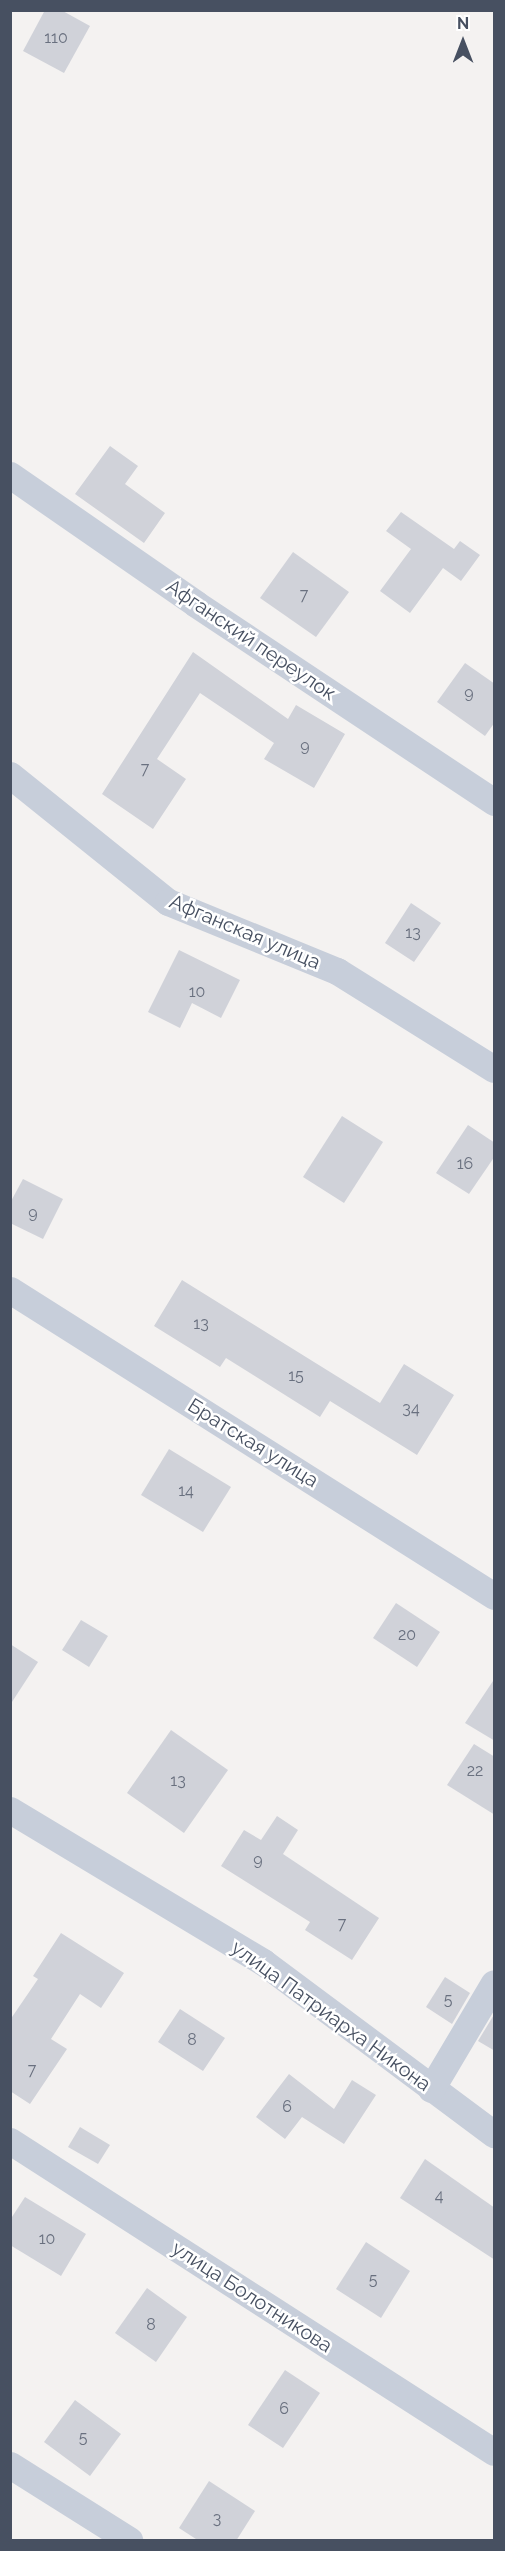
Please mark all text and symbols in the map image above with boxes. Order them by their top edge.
north arrow [433,12,493,72]
text: N [457,14,469,33]
house number: 110 [44,28,68,48]
street label: Афганский переулок [162,574,340,706]
house number: 7 [300,585,308,605]
house number: 9 [464,683,474,703]
house number: 9 [300,736,310,756]
house number: 7 [141,759,149,779]
street label: Афганская улица [166,889,324,975]
house number: 13 [405,923,421,943]
house number: 10 [189,982,205,1002]
house number: 16 [457,1154,473,1174]
house number: 9 [28,1203,38,1223]
house number: 13 [193,1314,209,1334]
house number: 15 [288,1366,304,1386]
street label: Братская улица [183,1393,323,1493]
house number: 34 [402,1399,420,1419]
house number: 14 [178,1481,194,1501]
house number: 20 [398,1625,416,1645]
house number: 22 [467,1761,483,1781]
house number: 13 [170,1771,186,1791]
house number: 9 [253,1850,263,1870]
house number: 7 [338,1914,346,1934]
street label: улица Патриарха Никона [227,1936,435,2096]
house number: 5 [444,1990,452,2010]
house number: 8 [187,2030,197,2050]
house number: 7 [28,2060,36,2080]
house number: 6 [282,2097,292,2117]
house number: 4 [435,2186,443,2206]
house number: 10 [39,2229,55,2249]
street label: улица Болотникова [167,2236,337,2358]
house number: 5 [369,2270,377,2290]
house number: 8 [146,2315,156,2335]
house number: 6 [279,2399,289,2419]
house number: 5 [79,2428,87,2448]
house number: 3 [213,2509,221,2529]

